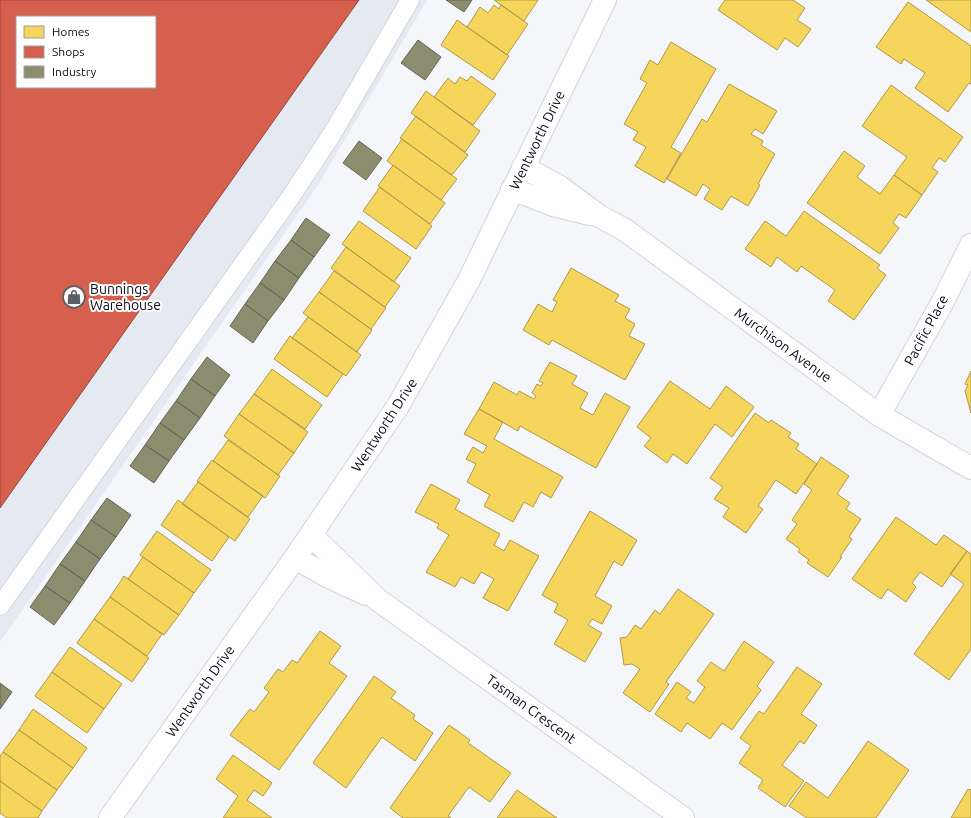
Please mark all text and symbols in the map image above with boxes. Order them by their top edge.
legend [16,16,156,88]
text: Homes [52,25,90,38]
text: Shops [52,45,84,58]
text: Industry [52,65,97,78]
street label: Wentworth Drive [506,88,568,192]
place label: Bunnings Warehouse [90,281,161,313]
shop icon: Bunnings Warehouse [61,284,87,310]
street label: Pacific Place [901,292,951,368]
street label: Murchison Avenue [731,304,835,386]
street label: Wentworth Drive [348,375,420,475]
street label: Wentworth Drive [162,642,238,740]
street label: Tasman Crescent [483,671,579,747]

